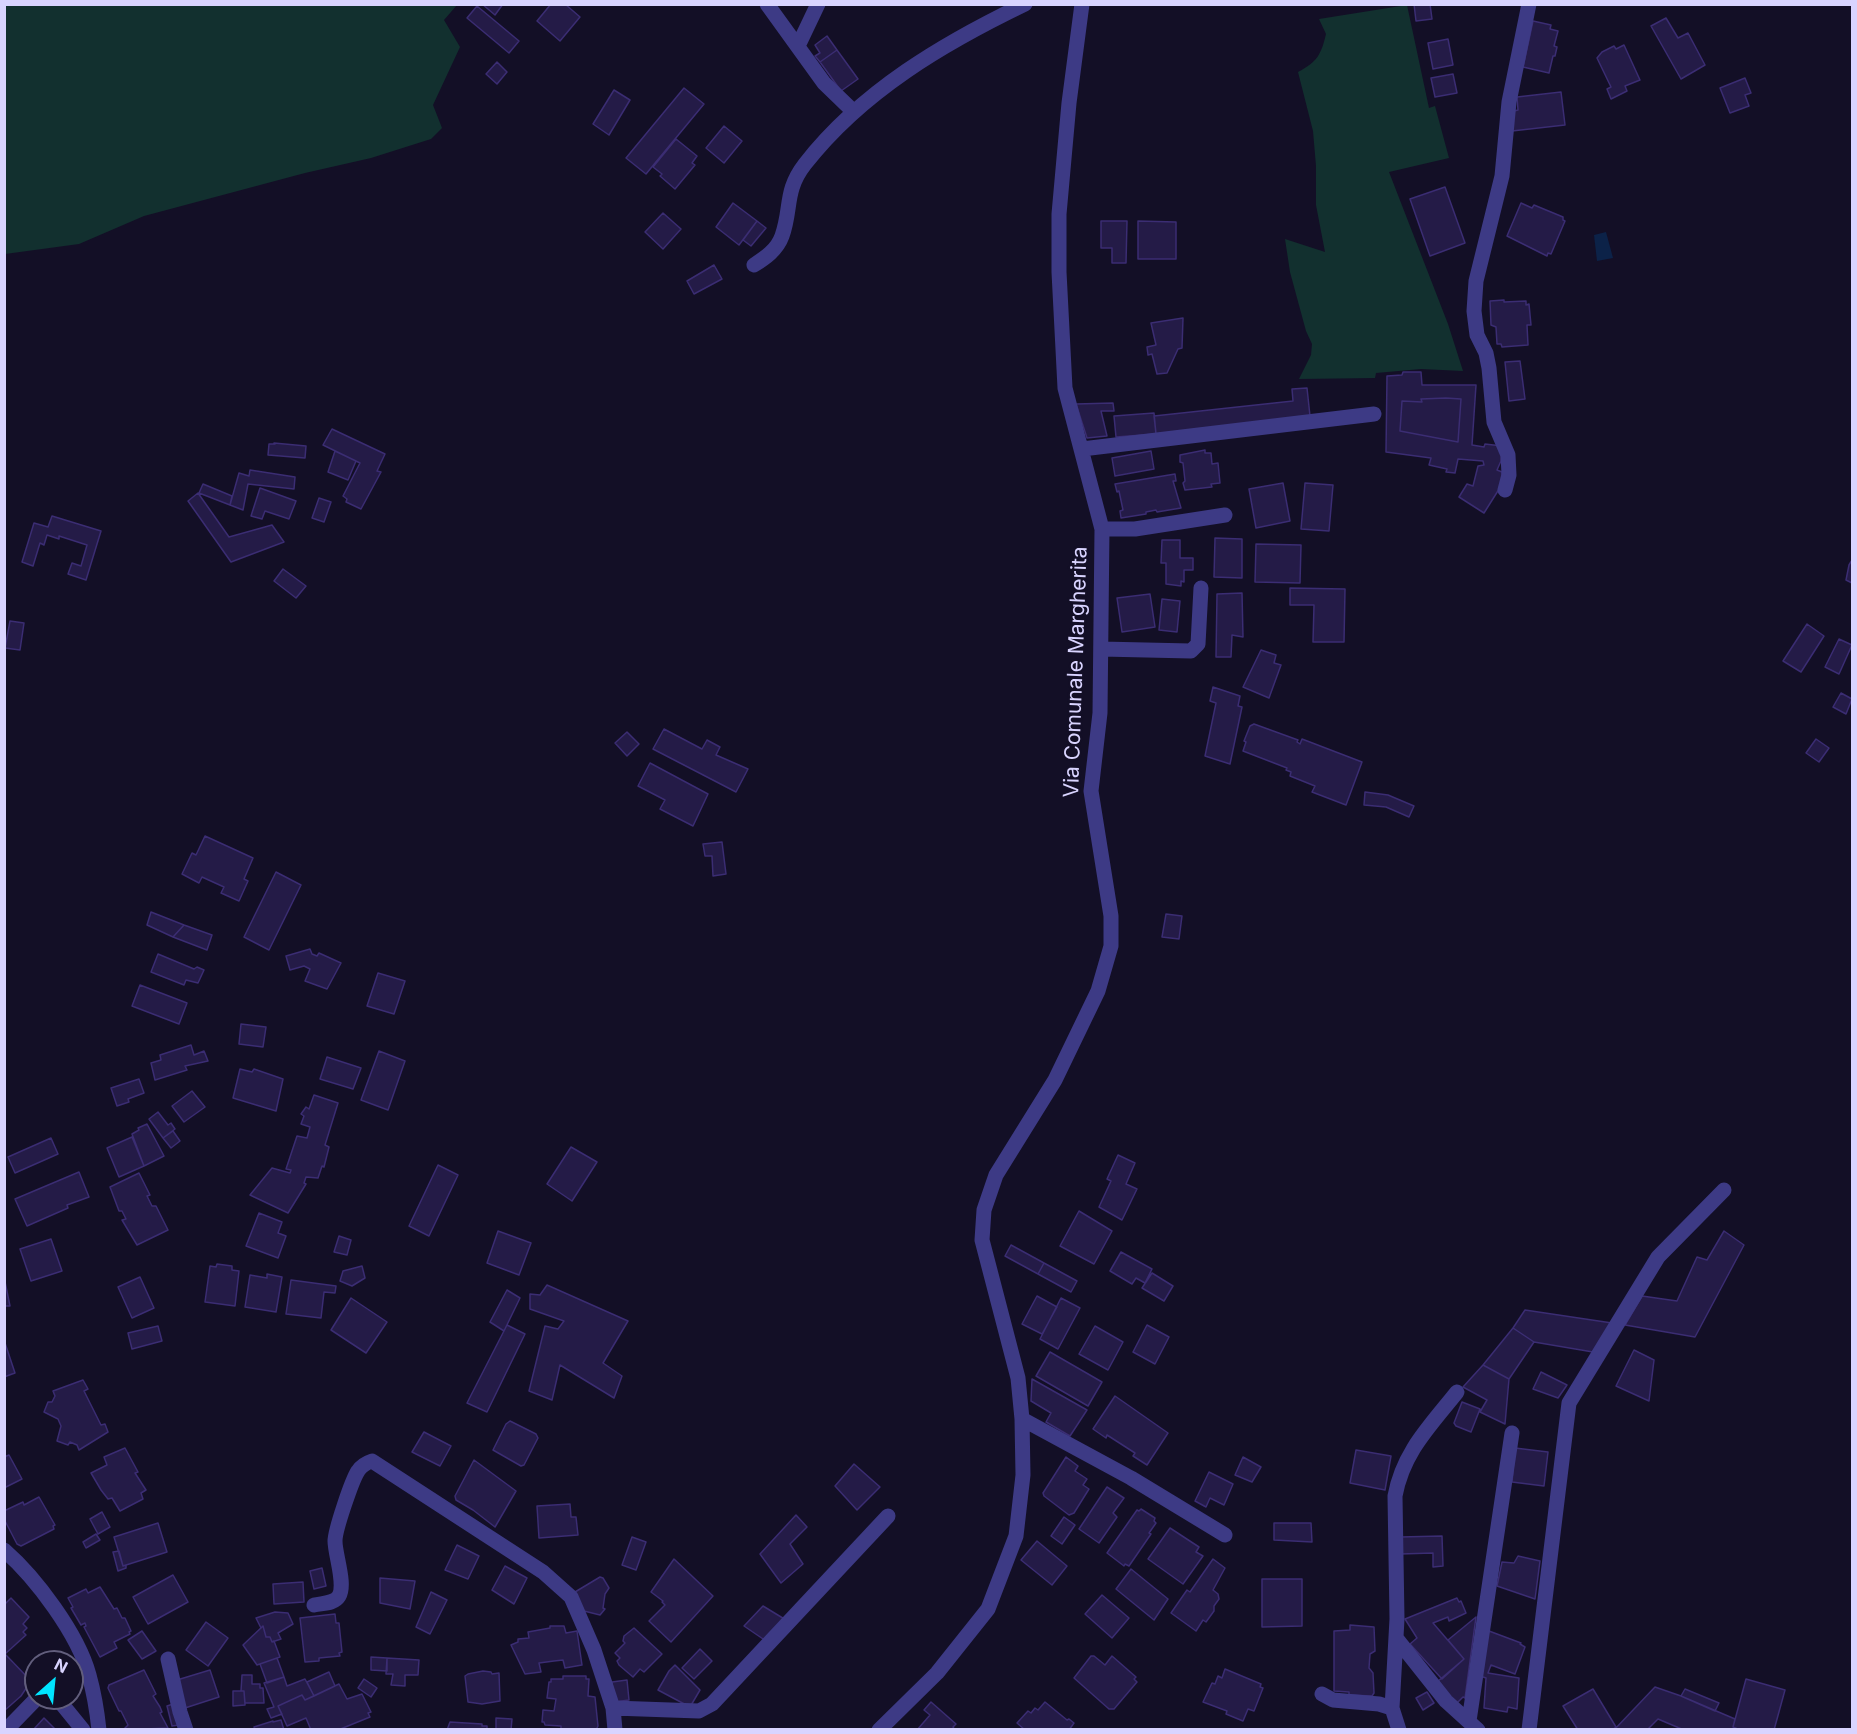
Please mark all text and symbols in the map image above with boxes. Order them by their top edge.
street label: Via Comunale Margherita [1059,546,1093,798]
north arrow [24,1650,84,1710]
text: N [51,1654,71,1677]

